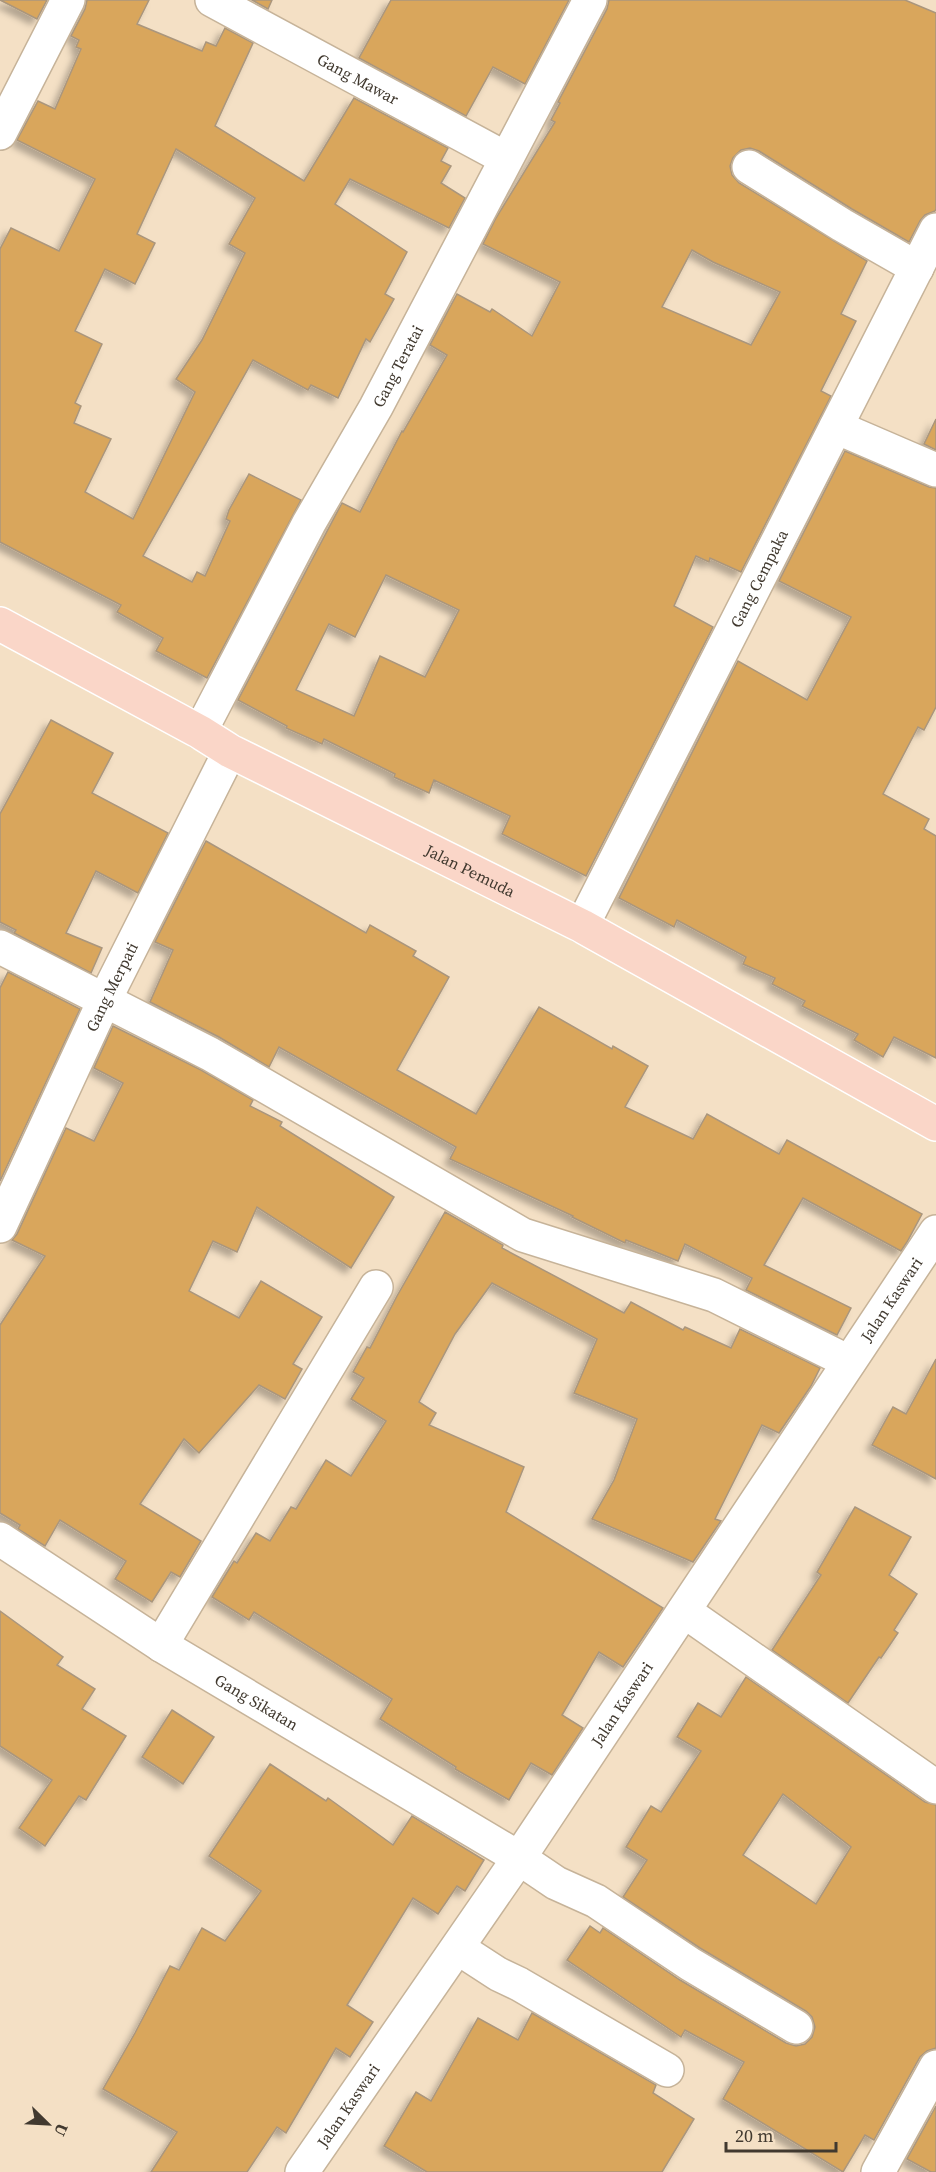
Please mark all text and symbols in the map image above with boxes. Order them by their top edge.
street label: Gang Mawar [313,48,403,110]
street label: Gang Teratai [367,321,428,411]
street label: Gang Cempaka [725,525,793,631]
street label: Jalan Pemuda [421,838,520,902]
street label: Gang Merpati [80,938,143,1035]
street label: Jalan Kaswari [855,1253,927,1347]
street label: Jalan Kaswari [585,1657,658,1751]
street label: Gang Sikatan [211,1668,303,1735]
street label: Jalan Kaswari [311,2059,385,2152]
north arrow [18,2094,78,2154]
scale bar [726,2115,836,2153]
text: U [49,2120,74,2140]
text: 20 m [735,2123,773,2148]

